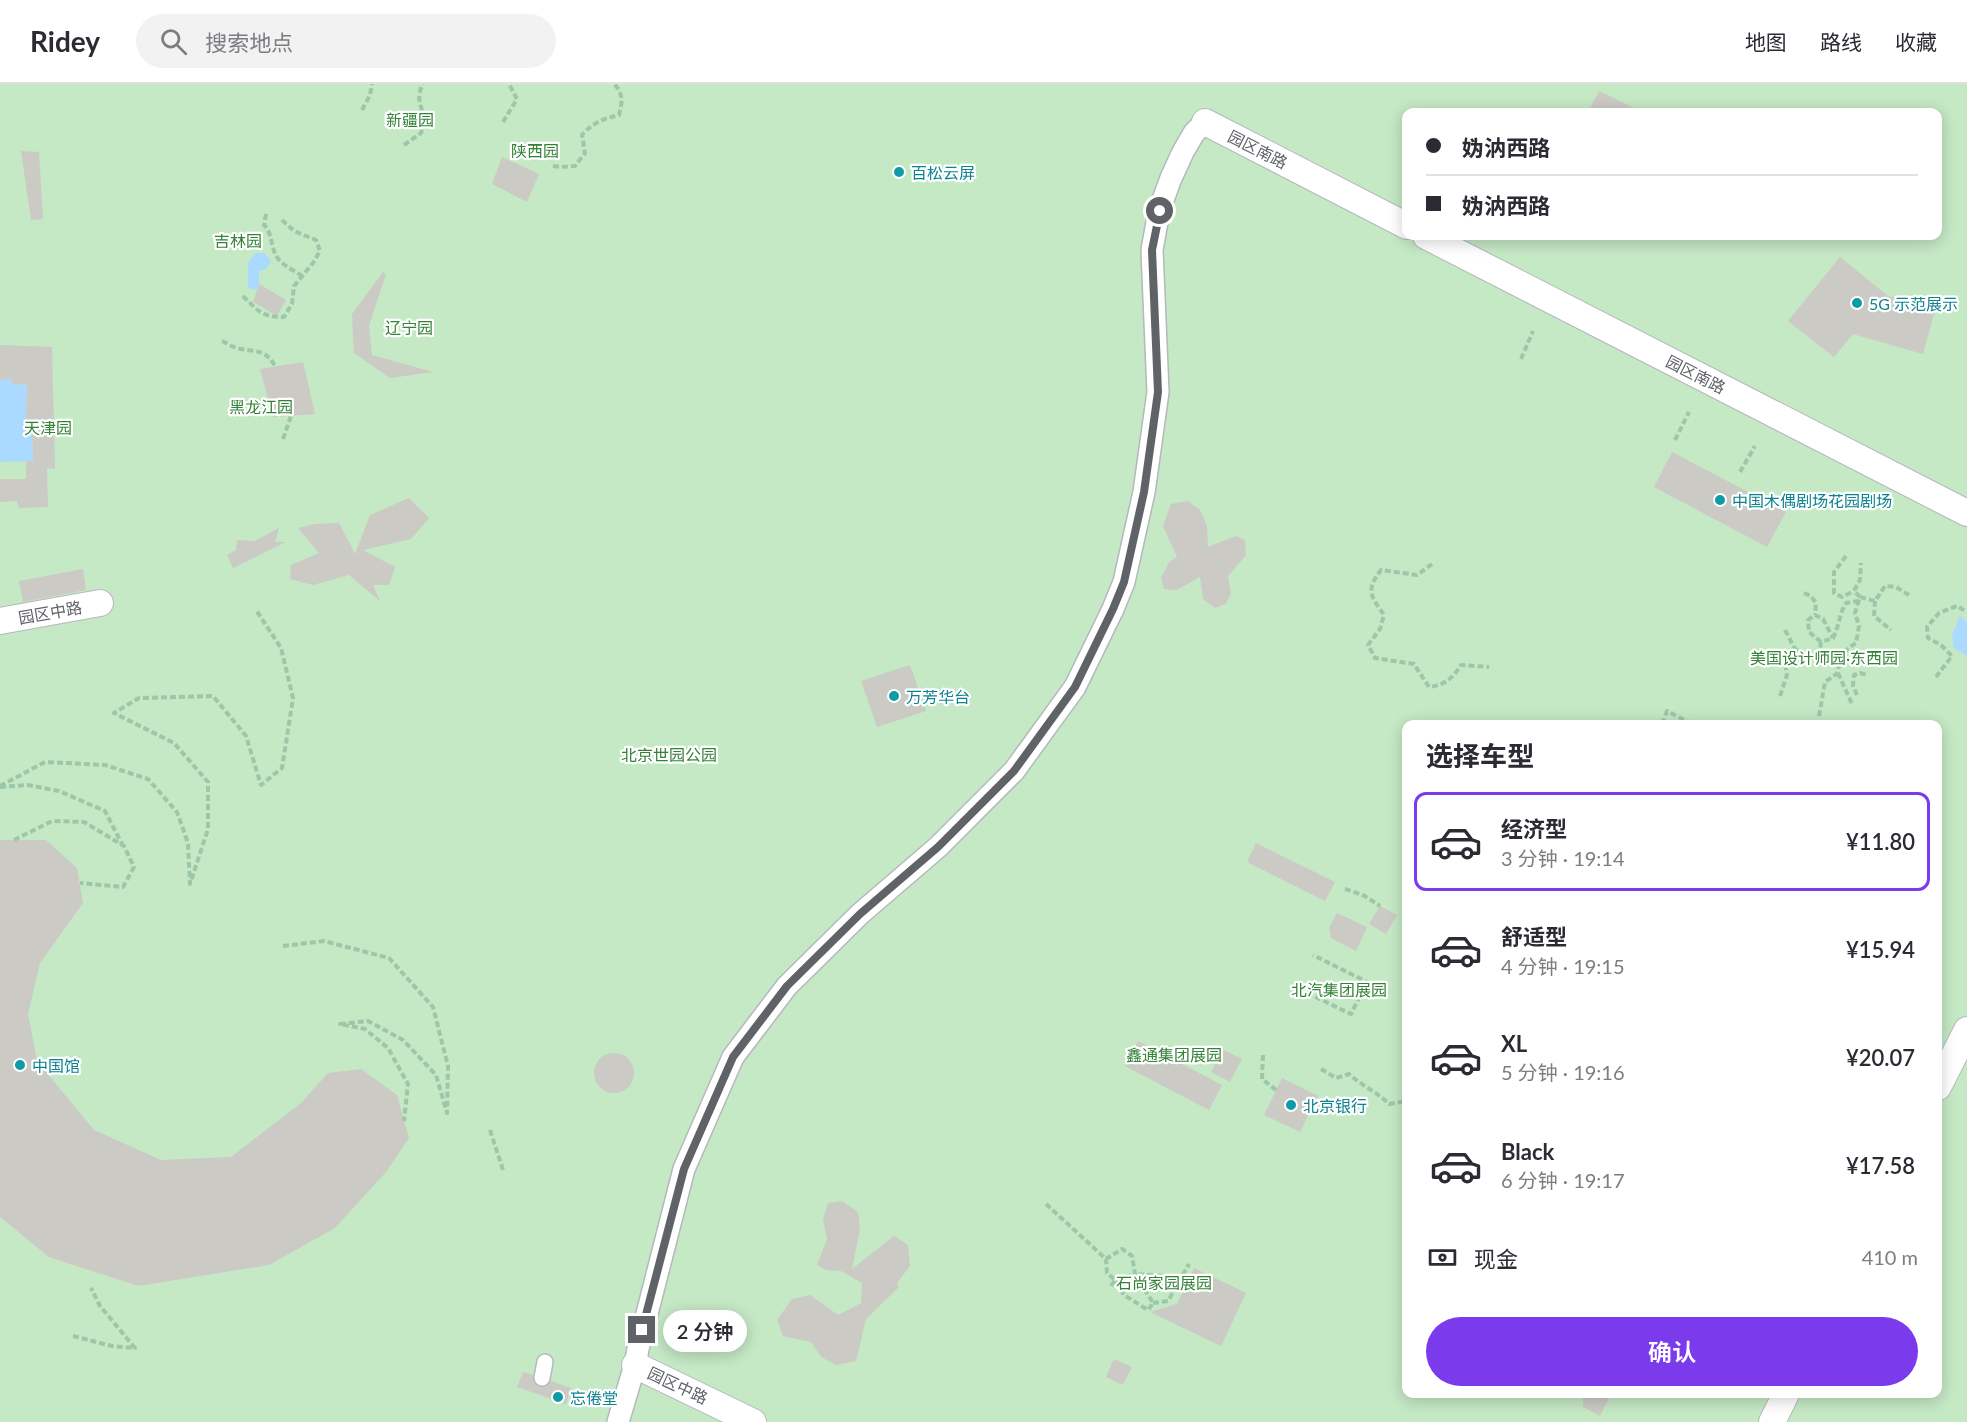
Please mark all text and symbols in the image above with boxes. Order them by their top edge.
search box [136,14,556,68]
text: Ridey [30,24,100,58]
icon: search [157,25,190,58]
text: 搜索地点 [205,29,293,56]
text: 地图 [1745,29,1787,54]
text: 路线 [1820,29,1862,54]
text: 收藏 [1895,29,1937,54]
park label: 新疆园 [386,110,434,129]
street label: 园区南路 [1225,126,1291,172]
text: 妫汭西路 [1462,134,1550,161]
park label: 陕西园 [511,141,559,160]
place label: 百松云屏 [911,163,975,182]
marker: 百松云屏 [892,165,906,179]
text: 妫汭西路 [1462,192,1550,219]
route start [1146,197,1173,224]
park label: 吉林园 [214,231,262,250]
place label: 5G 示范展示 [1869,294,1958,313]
marker: 5G 示范展示 [1850,296,1864,310]
park label: 辽宁园 [385,318,433,337]
street label: 园区南路 [1663,351,1729,397]
park label: 黑龙江园 [229,397,293,416]
park label: 天津园 [24,418,72,437]
place label: 中国木偶剧场花园剧场 [1732,491,1892,510]
marker: 中国木偶剧场花园剧场 [1713,493,1727,507]
street label: 园区中路 [17,597,83,627]
park label: 美国设计师园·东西园 [1750,648,1898,667]
place label: 万芳华台 [906,687,970,706]
marker: 万芳华台 [887,689,901,703]
text: 选择车型 [1426,739,1534,772]
park label: 北京世园公园 [621,745,717,764]
icon: car [1429,815,1483,869]
text: 经济型 [1501,815,1567,842]
text: ¥11.80 [1846,828,1915,855]
text: 3 分钟 · 19:14 [1501,846,1625,870]
icon: car [1429,923,1483,977]
text: 舒适型 [1501,923,1567,950]
text: ¥15.94 [1846,936,1915,963]
text: 4 分钟 · 19:15 [1501,954,1625,978]
park label: 北汽集团展园 [1291,980,1387,999]
text: XL [1501,1030,1527,1057]
icon: car [1429,1031,1483,1085]
text: ¥20.07 [1846,1044,1915,1071]
park label: 鑫通集团展园 [1126,1045,1222,1064]
place label: 中国馆 [32,1056,80,1075]
marker: 中国馆 [13,1058,27,1072]
text: 5 分钟 · 19:16 [1501,1060,1625,1084]
place label: 北京银行 [1303,1096,1367,1115]
marker: 北京银行 [1284,1098,1298,1112]
text: Black [1501,1138,1554,1165]
icon: car [1429,1139,1483,1193]
text: ¥17.58 [1846,1152,1915,1179]
text: 6 分钟 · 19:17 [1501,1168,1625,1192]
icon: cash [1426,1241,1459,1274]
text: 现金 [1474,1245,1518,1272]
text: 410 m [1862,1245,1918,1269]
park label: 石尚家园展园 [1116,1273,1212,1292]
callout: 2 分钟 [663,1309,747,1351]
route end [628,1316,655,1343]
button: 确认 [1426,1317,1918,1386]
text: 2 分钟 [677,1319,733,1343]
street label: 园区中路 [645,1363,711,1407]
place label: 忘倦堂 [570,1388,618,1407]
marker: 忘倦堂 [551,1390,565,1404]

